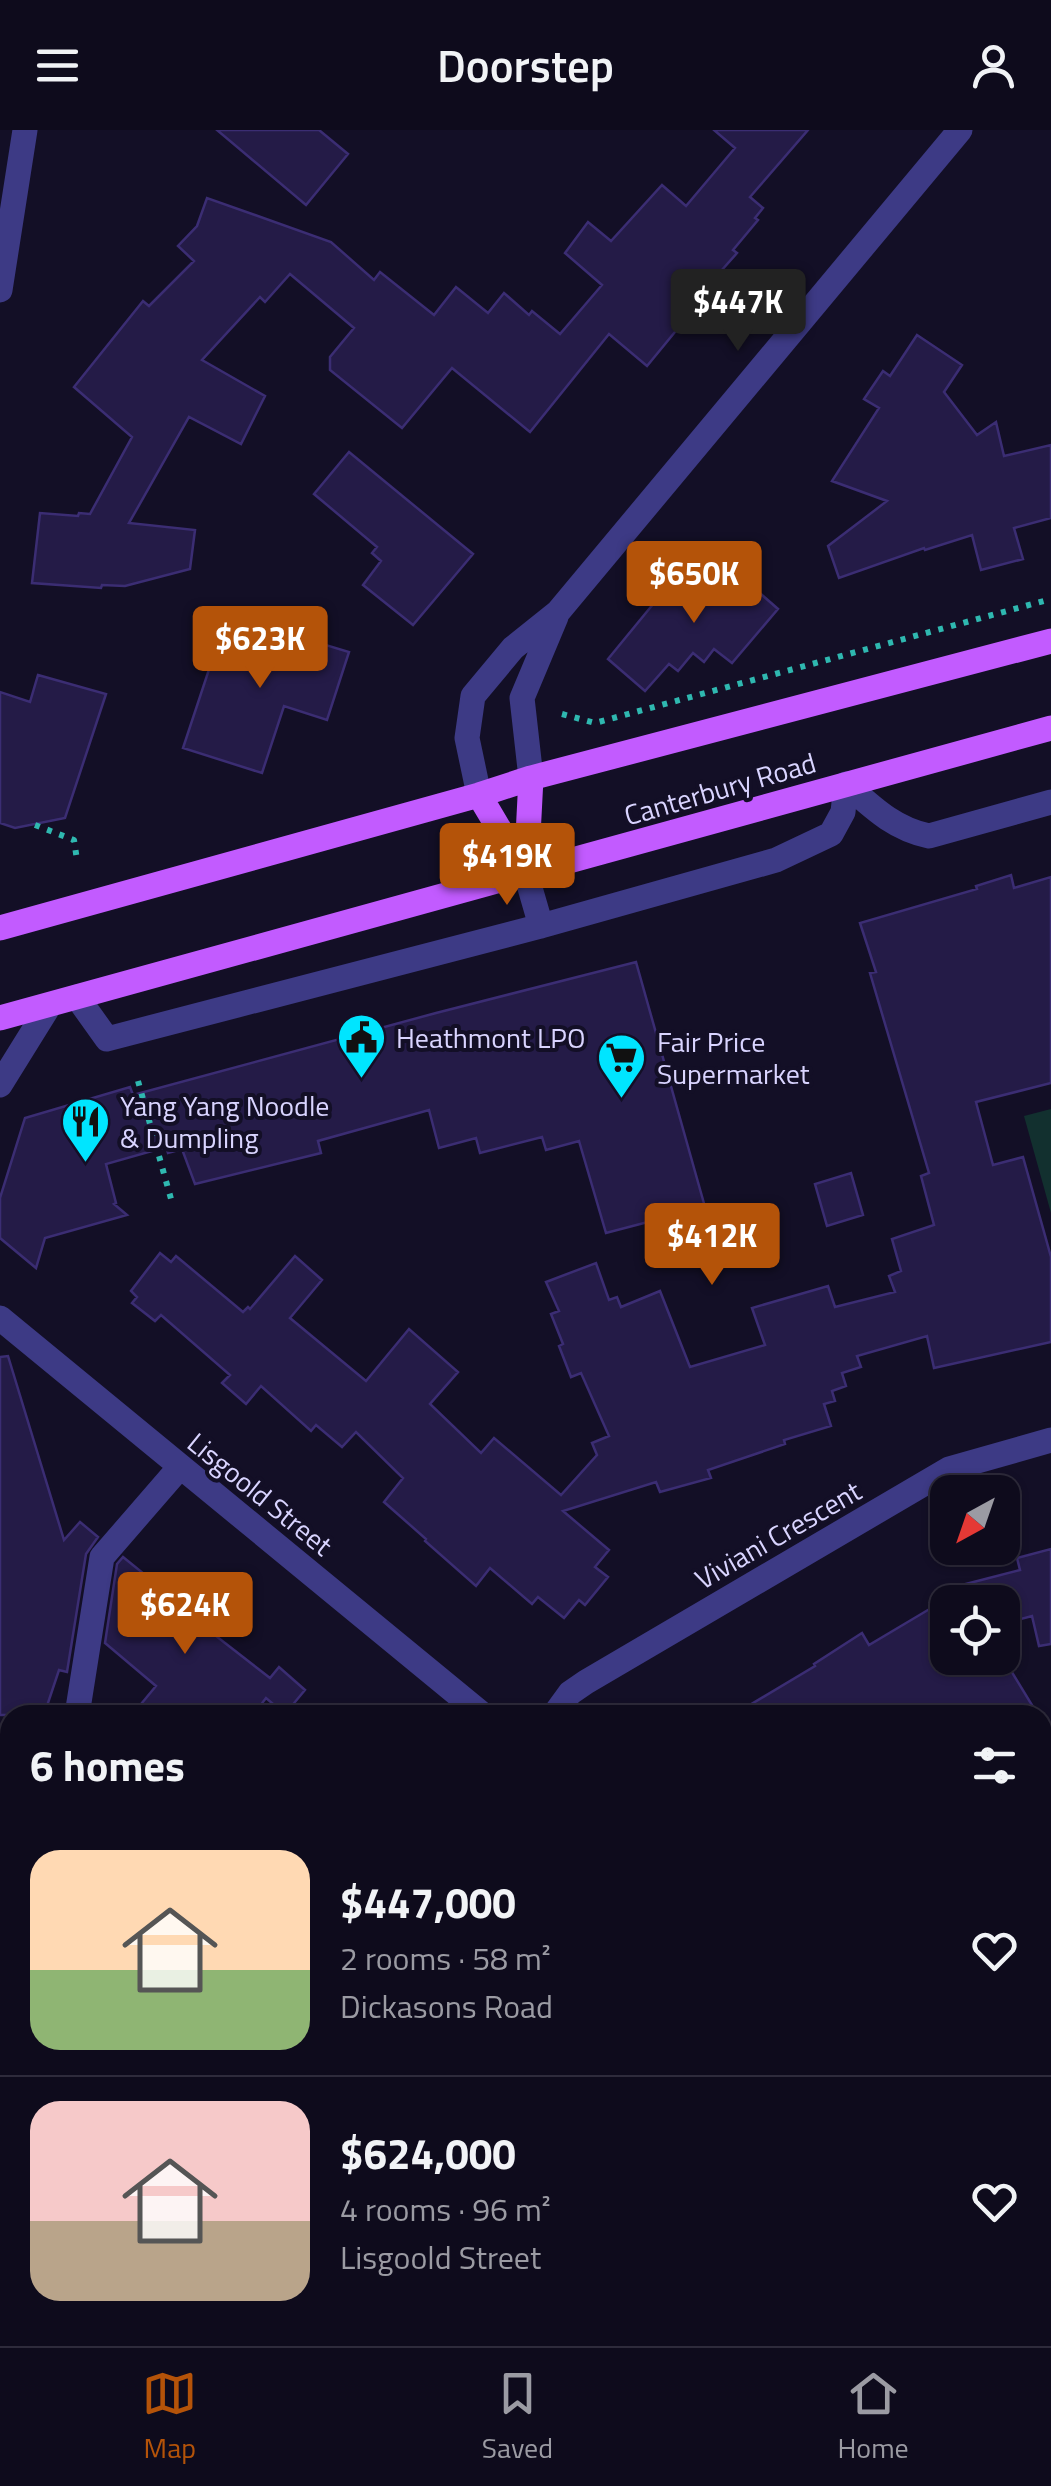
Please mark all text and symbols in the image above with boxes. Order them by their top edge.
text: Doorstep [437,31,614,99]
icon: menu [30,38,85,93]
icon: person [966,38,1021,93]
pin: $447K [668,269,808,354]
text: $447K [693,277,783,325]
pin: $650K [624,541,764,626]
text: $650K [649,549,739,597]
pin: $623K [190,606,330,691]
text: $623K [215,614,305,662]
street label: Canterbury Road [619,741,821,836]
pin: $419K [437,823,577,908]
text: $419K [462,831,552,879]
public building icon: Heathmont LPO [335,1012,387,1080]
place label: Heathmont LPO [396,1016,585,1059]
place label: Fair Price Supermarket [657,1020,810,1095]
supermarket icon: Fair Price Supermarket [596,1032,648,1100]
place label: Yang Yang Noodle & Dumpling [120,1084,330,1159]
restaurant icon: Yang Yang Noodle & Dumpling [59,1096,111,1164]
pin: $412K [642,1203,782,1288]
text: $412K [667,1211,757,1259]
street label: Lisgoold Street [178,1422,342,1566]
street label: Viviani Crescent [686,1469,869,1600]
north arrow [930,1475,1020,1565]
map controls [930,1475,1020,1675]
pin: $624K [115,1572,255,1657]
text: $624K [140,1580,230,1628]
button: locate [930,1585,1020,1675]
text: 6 homes [30,1733,185,1797]
icon: filters [967,1738,1022,1793]
text: $447,000 [340,1870,516,1934]
icon: home [110,1890,230,2010]
icon: heart [967,1923,1022,1978]
text: 2 rooms · 58 m² [340,1934,551,1982]
text: Dickasons Road [340,1982,553,2030]
text: $624,000 [340,2121,516,2185]
icon: home [110,2141,230,2261]
icon: heart [967,2174,1022,2229]
text: 4 rooms · 96 m² [340,2185,551,2233]
text: Lisgoold Street [340,2233,541,2281]
tab: Map [142,2366,197,2469]
tab: Saved [482,2366,553,2469]
tab: Home [838,2366,909,2469]

